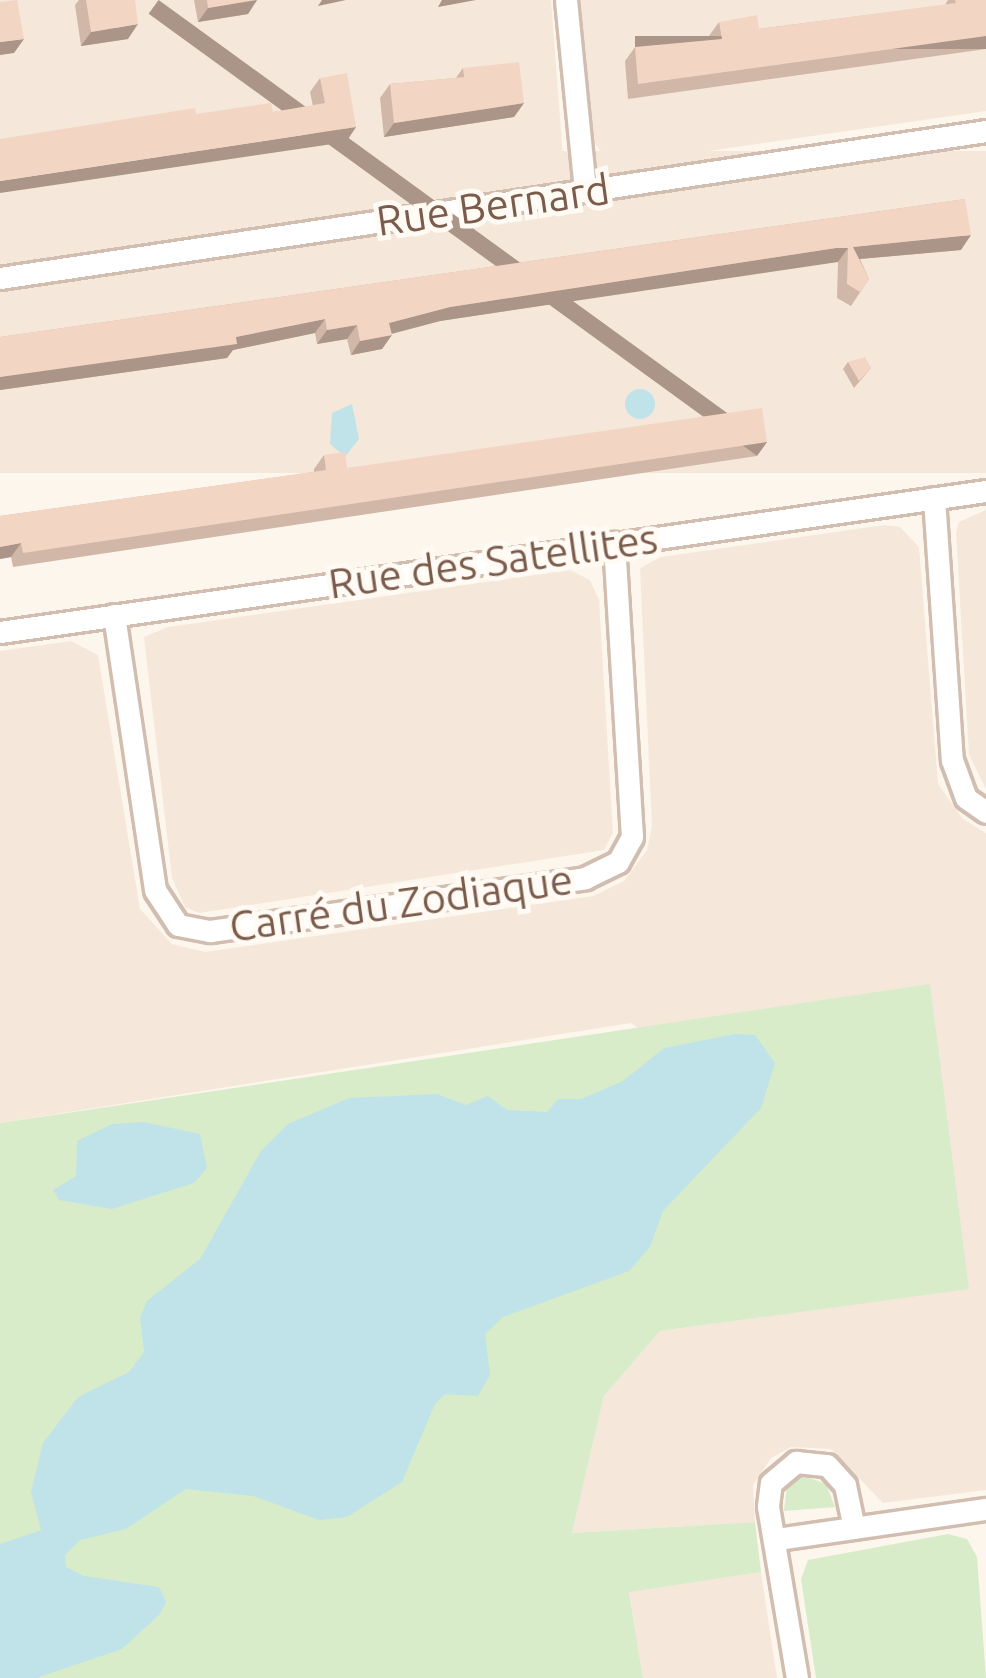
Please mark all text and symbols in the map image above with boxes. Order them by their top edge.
street label: Rue Bernard [373,164,613,246]
street label: Rue des Satellites [325,513,661,609]
street label: Carré du Zodiaque [226,854,576,952]

